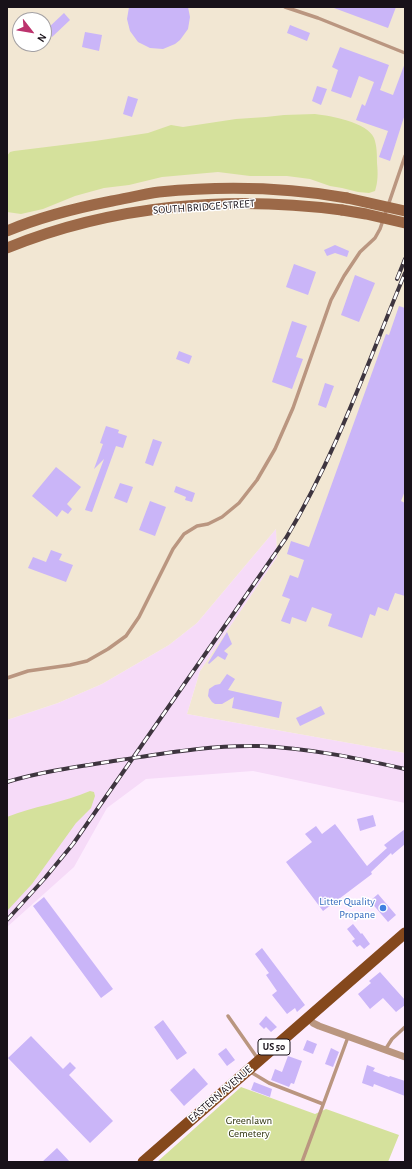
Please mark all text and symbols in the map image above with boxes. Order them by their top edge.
north arrow [12,12,52,52]
text: N [35,32,49,44]
street label: SOUTH BRIDGE STREET [153,197,255,217]
place label: Litter Quality Propane [319,895,375,921]
marker: Litter Quality Propane [378,903,388,913]
road number: US 50 [258,1039,290,1055]
street label: EASTERN AVENUE [185,1063,255,1125]
park label: Greenlawn Cemetery [226,1114,272,1140]

